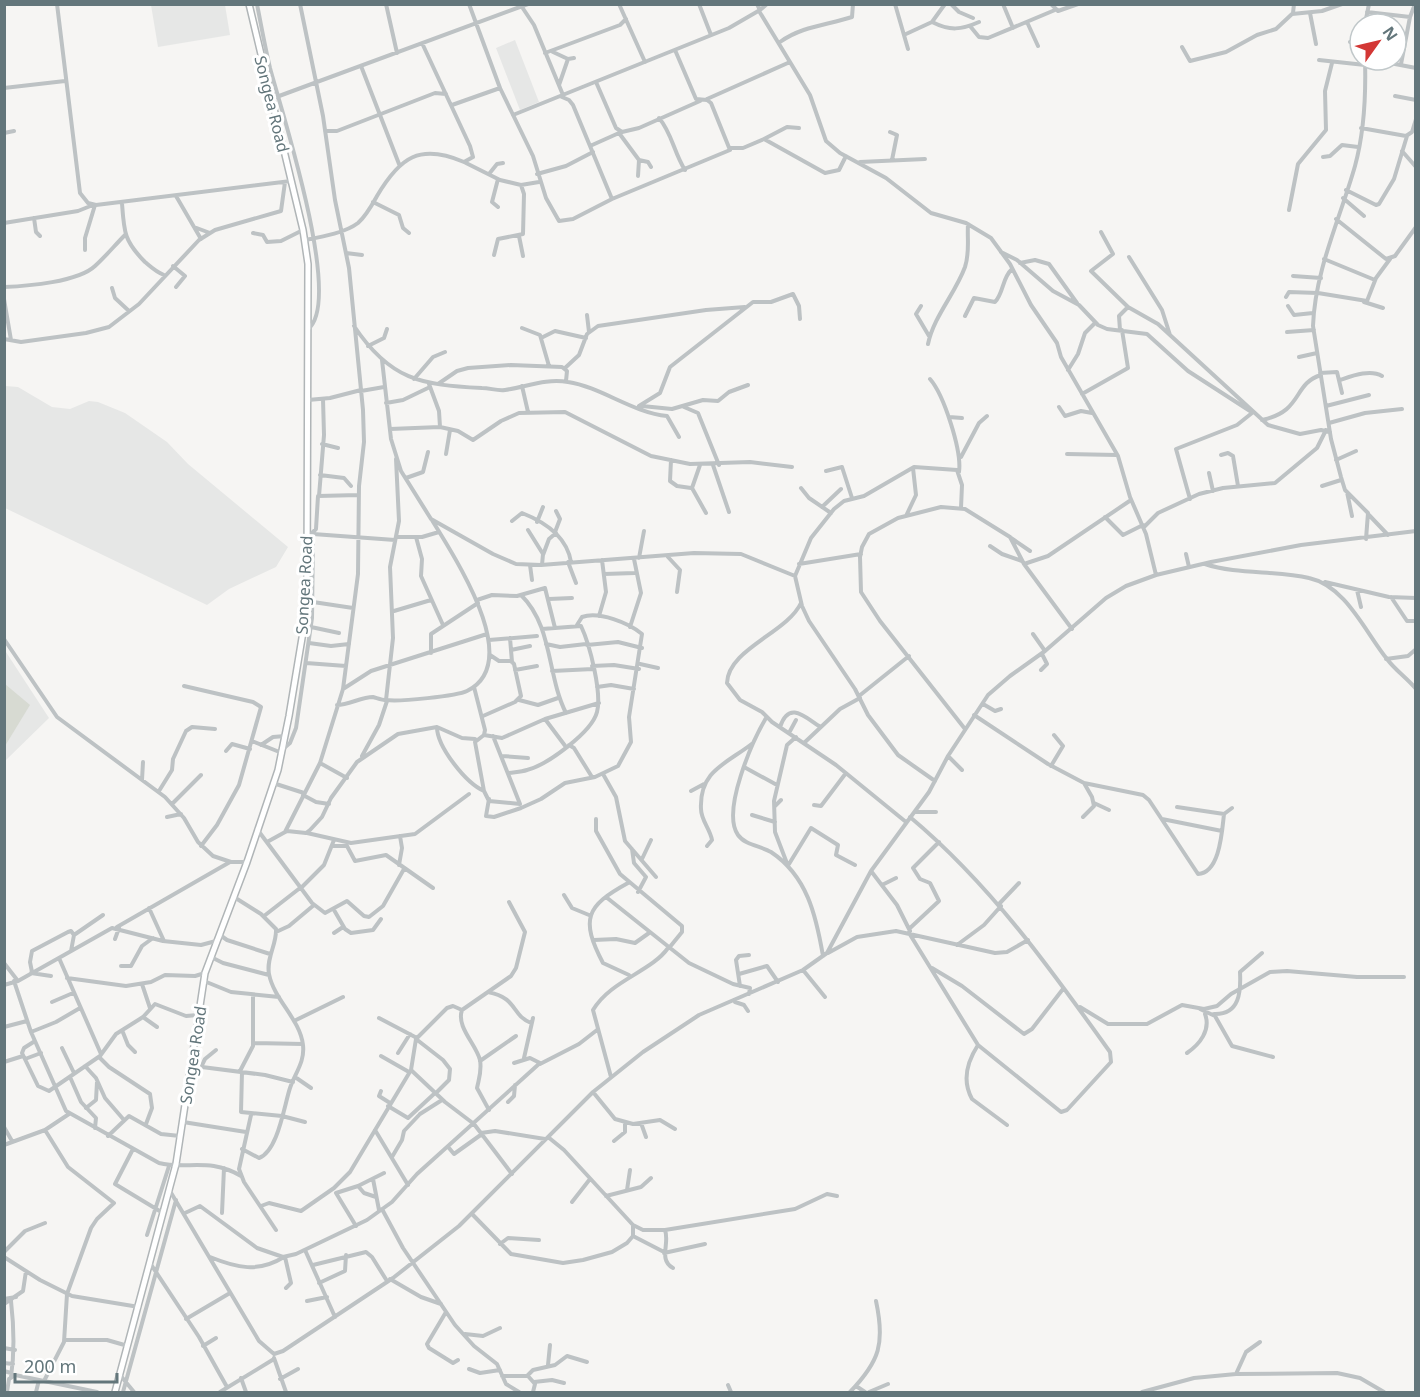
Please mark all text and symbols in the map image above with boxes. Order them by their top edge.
north arrow [1348,12,1408,72]
text: N [1378,22,1403,45]
street label: Songea Road [249,53,295,155]
street label: Songea Road [290,535,318,635]
street label: Songea Road [174,1004,212,1106]
scale bar [15,1346,117,1384]
text: 200 m [24,1354,76,1378]

